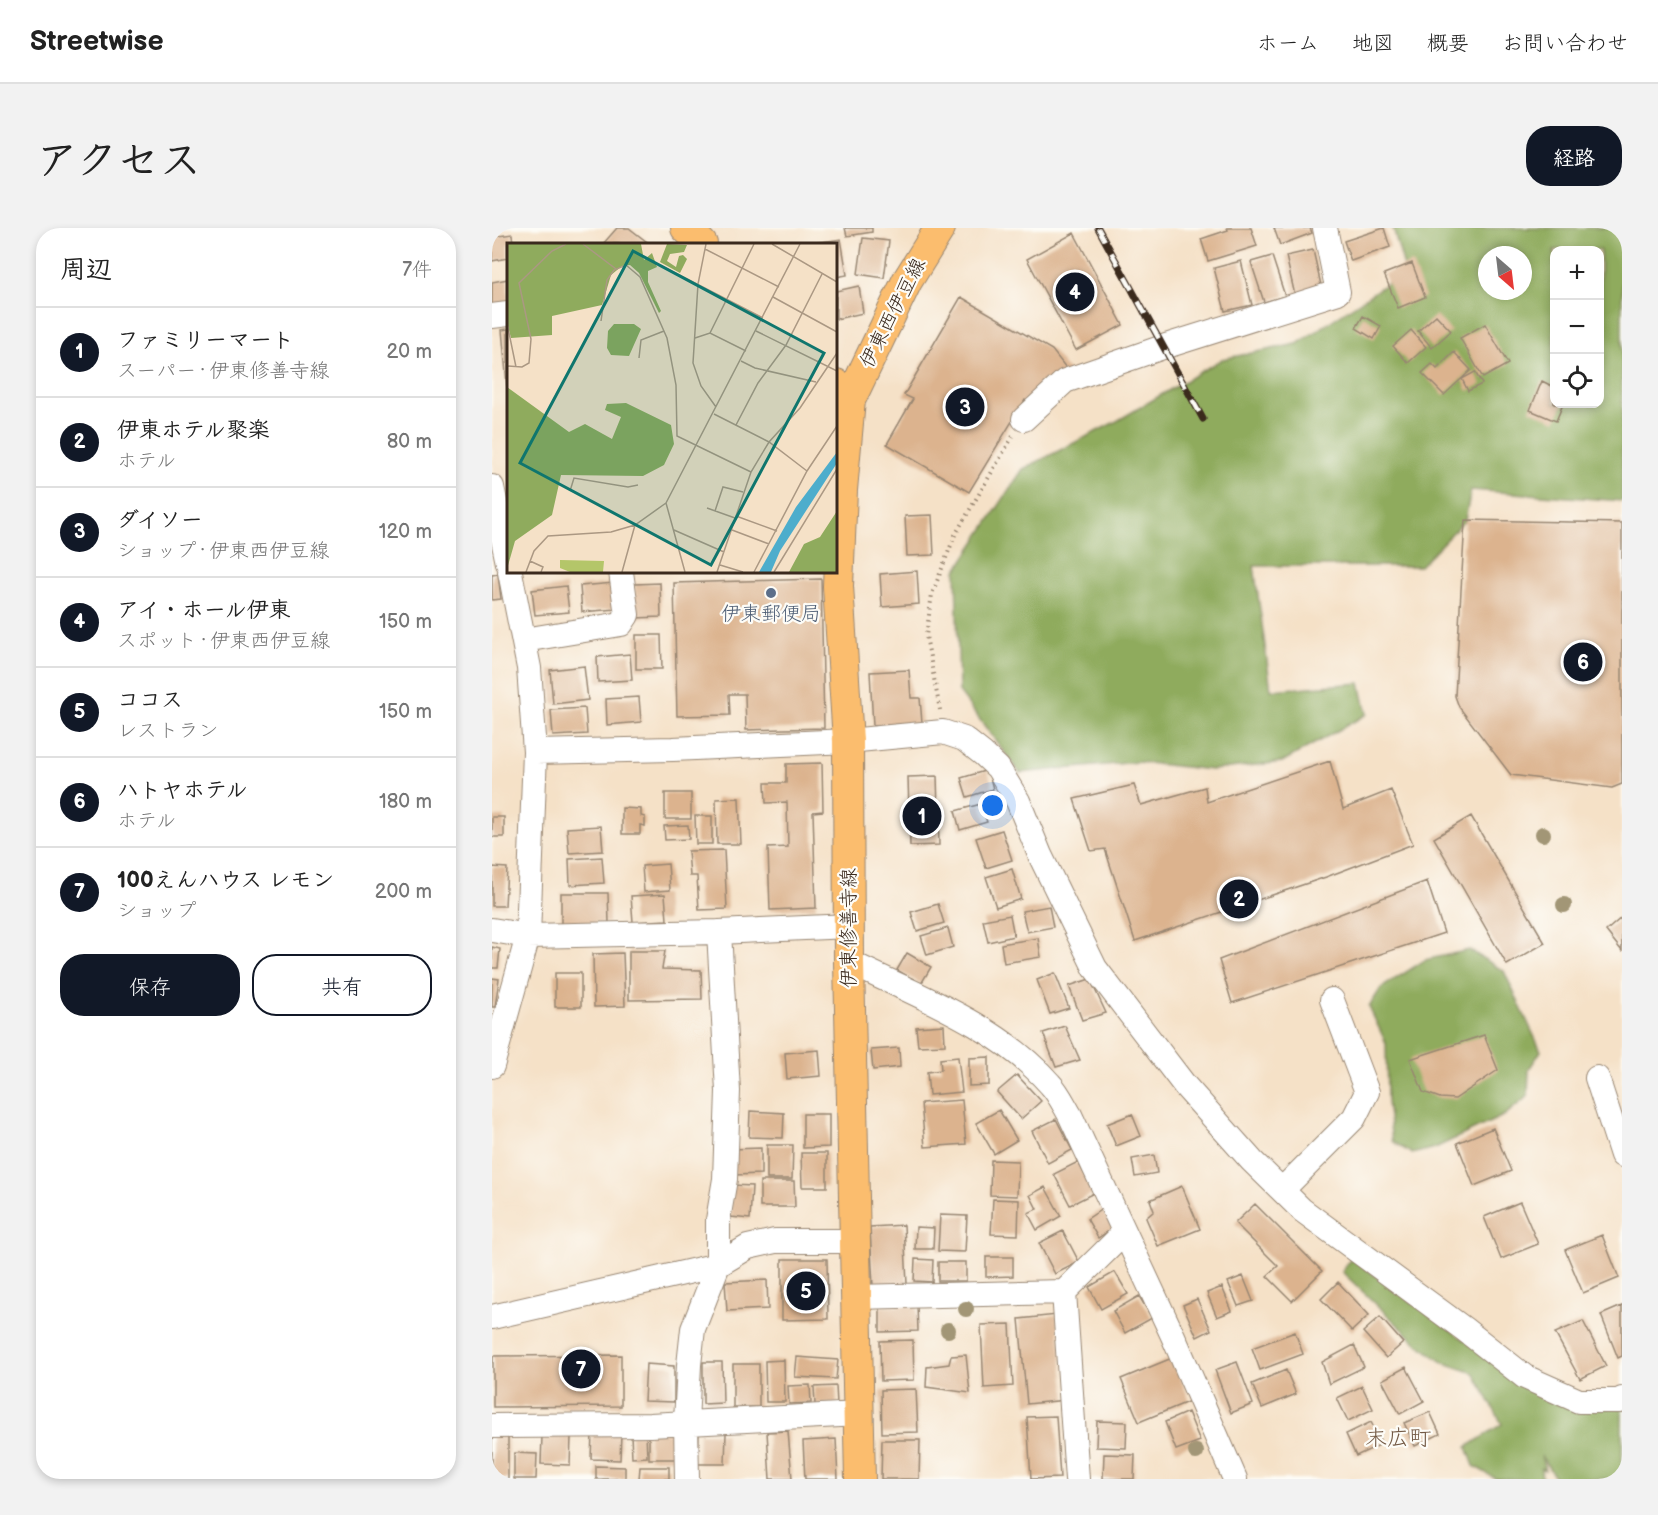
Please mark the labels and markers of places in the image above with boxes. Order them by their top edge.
pin: 4 [1056,270,1094,314]
pin: 3 [946,384,984,429]
marker: 伊東郵便局 [764,586,778,600]
place label: 伊東郵便局 [721,602,821,626]
pin: 6 [1564,640,1602,684]
pin: 1 [902,794,942,838]
pin: 2 [1220,876,1258,922]
pin: 5 [786,1268,826,1314]
pin: 7 [562,1346,601,1392]

